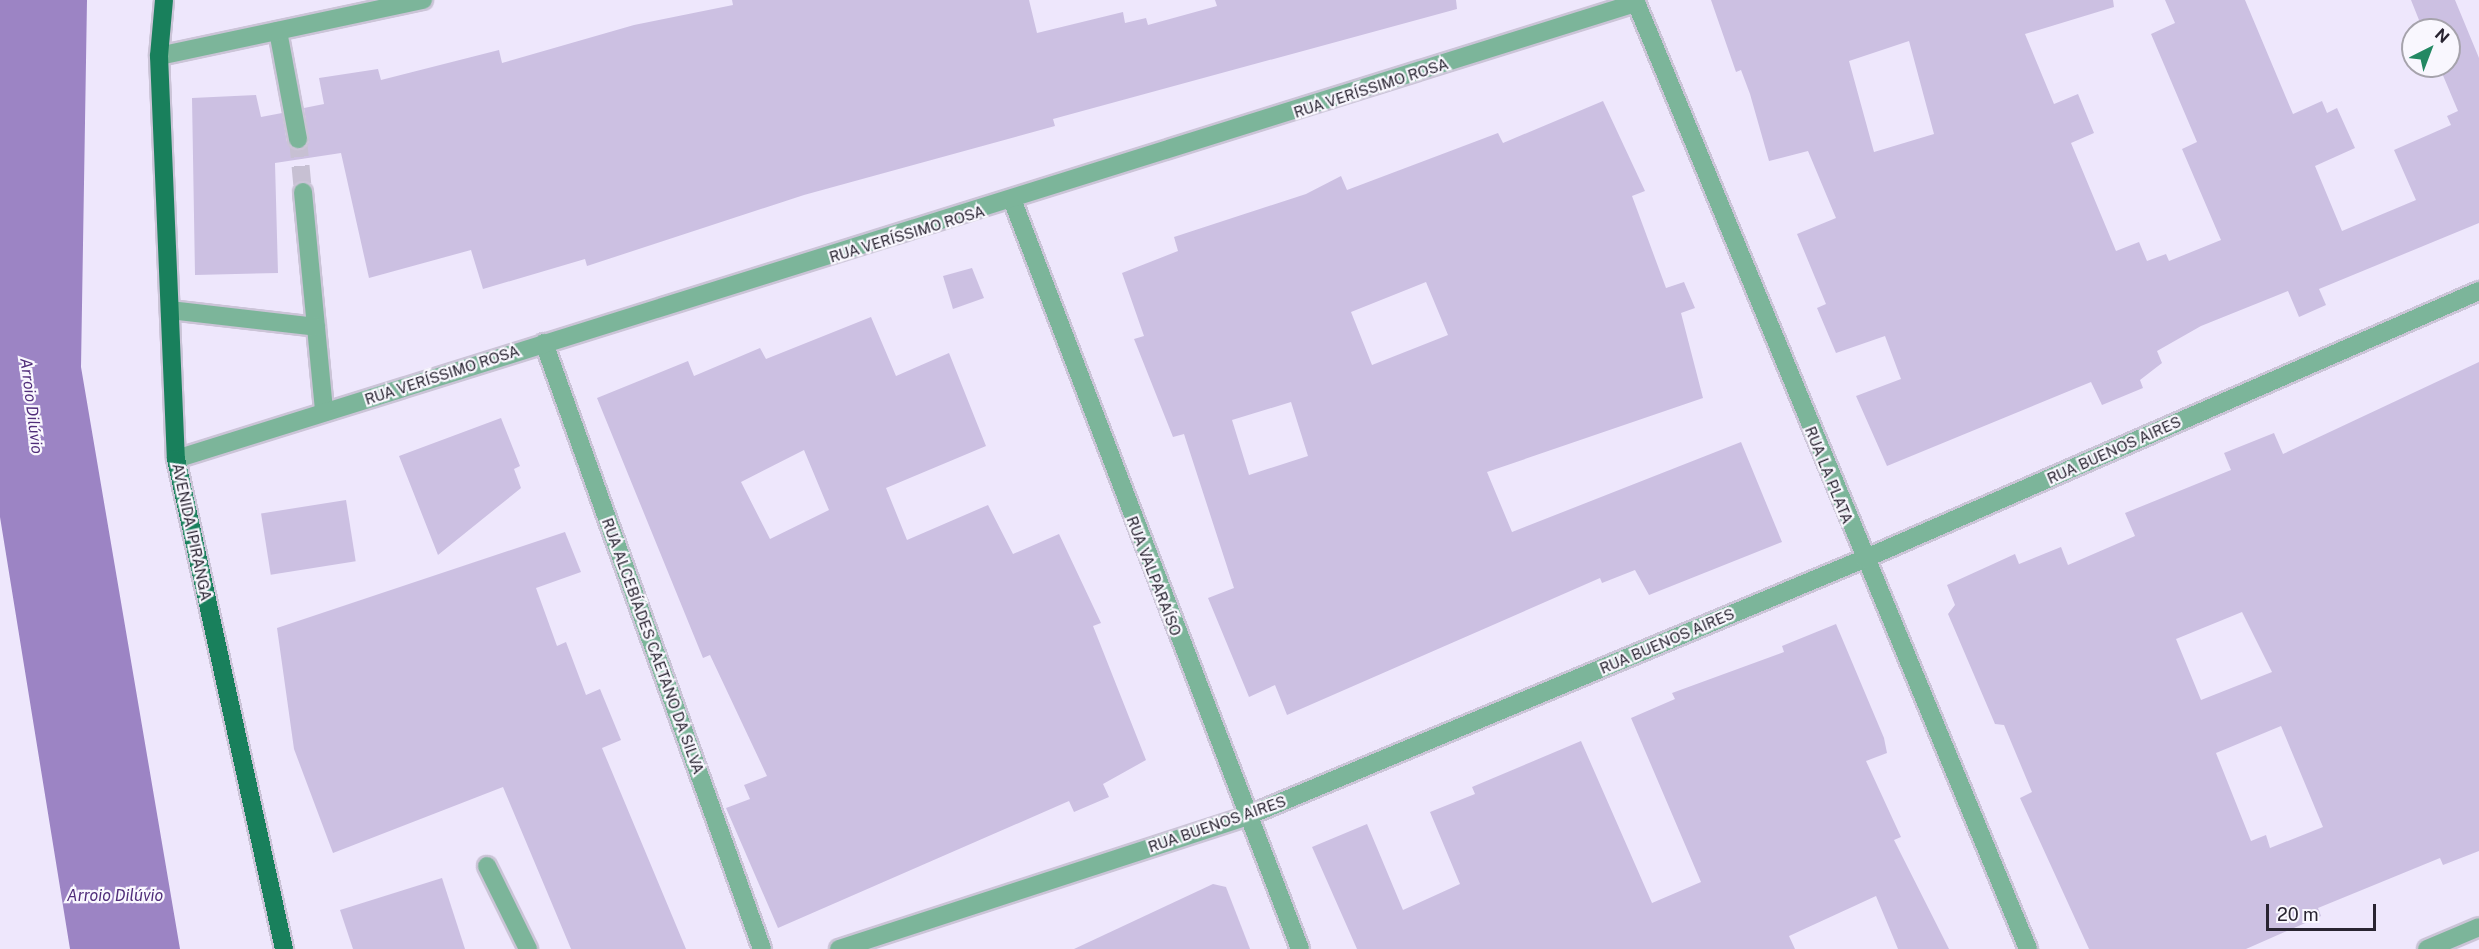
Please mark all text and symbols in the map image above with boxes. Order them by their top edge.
north arrow [2401,18,2461,78]
text: N [2431,24,2453,47]
street label: RUA VERÍSSIMO ROSA [1291,54,1451,122]
street label: RUA VERÍSSIMO ROSA [827,202,987,266]
street label: RUA VERÍSSIMO ROSA [362,341,522,409]
water label: Arroio Dilúvio [16,357,46,455]
street label: RUA BUENOS AIRES [2044,412,2184,488]
street label: RUA LA PLATA [1801,424,1857,526]
street label: AVENIDA IPIRANGA [169,462,215,602]
street label: RUA VALPARAÍSO [1123,513,1185,639]
street label: RUA ALCEBÍADES CAETANO DA SILVA [598,516,708,776]
street label: RUA BUENOS AIRES [1597,604,1737,678]
street label: RUA BUENOS AIRES [1146,792,1288,856]
water label: Arroio Dilúvio [67,886,163,906]
scale bar [2269,892,2378,930]
text: 20 m [2277,904,2319,925]

